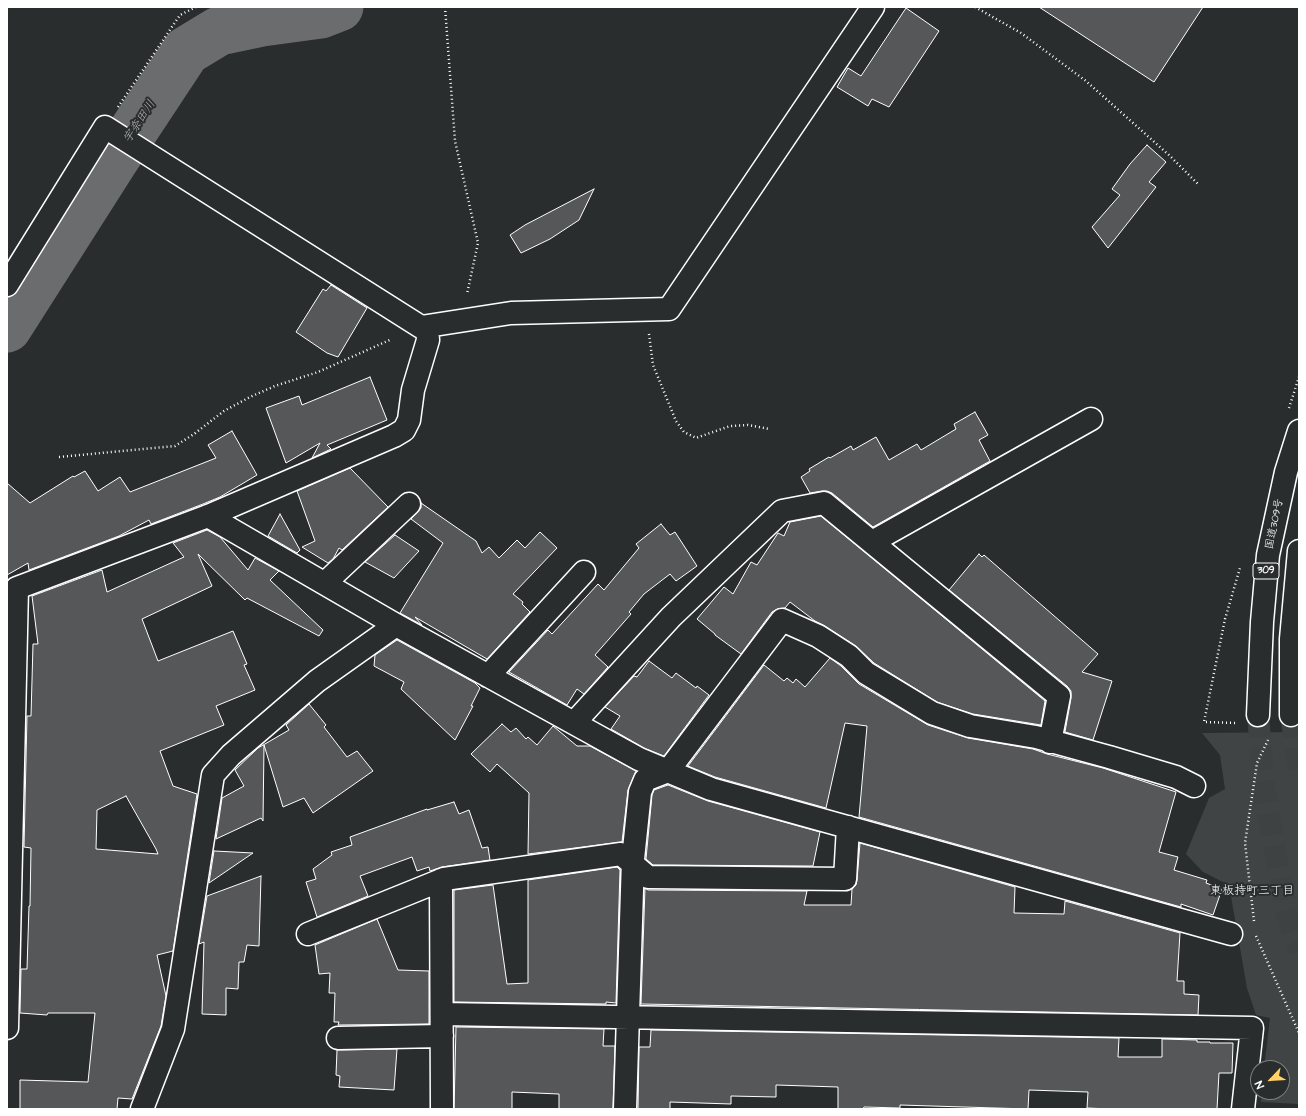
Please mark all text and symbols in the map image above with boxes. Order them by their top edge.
water label: 宇奈田川 [121,98,159,146]
street label: 国道309号 [1263,497,1287,551]
road number: 309 [1253,563,1279,579]
district label: 東板持町三丁目 [1210,884,1294,898]
north arrow [1250,1060,1290,1100]
text: N [1251,1079,1268,1091]

